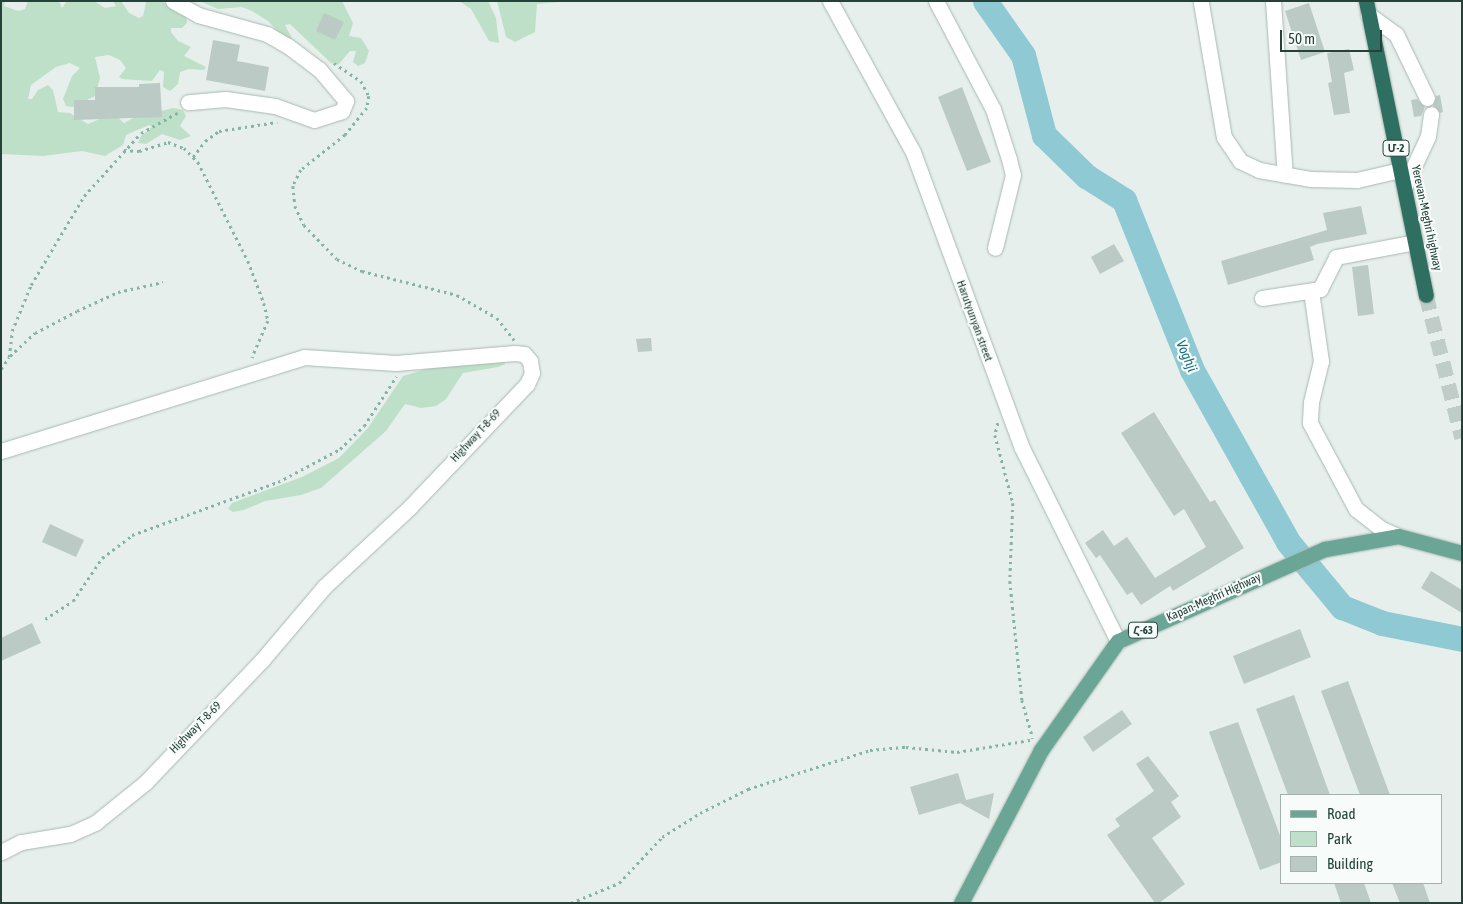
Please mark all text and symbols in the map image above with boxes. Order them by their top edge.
scale bar [1283,20,1386,52]
text: 50 m [1288,30,1315,47]
road number: Մ-2 [1382,140,1410,156]
street label: Yerevan-Meghri highway [1408,164,1444,272]
street label: Harutyunyan street [953,278,995,364]
water label: Voghji [1173,338,1201,374]
street label: Highway T-8-69 [448,406,504,466]
street label: Kapan-Meghri Highway [1164,571,1264,625]
road number: Հ-63 [1127,622,1159,638]
street label: Highway T-8-69 [167,699,225,757]
legend [1280,794,1443,884]
text: Road [1327,805,1356,822]
text: Park [1327,830,1352,847]
text: Building [1327,855,1373,872]

